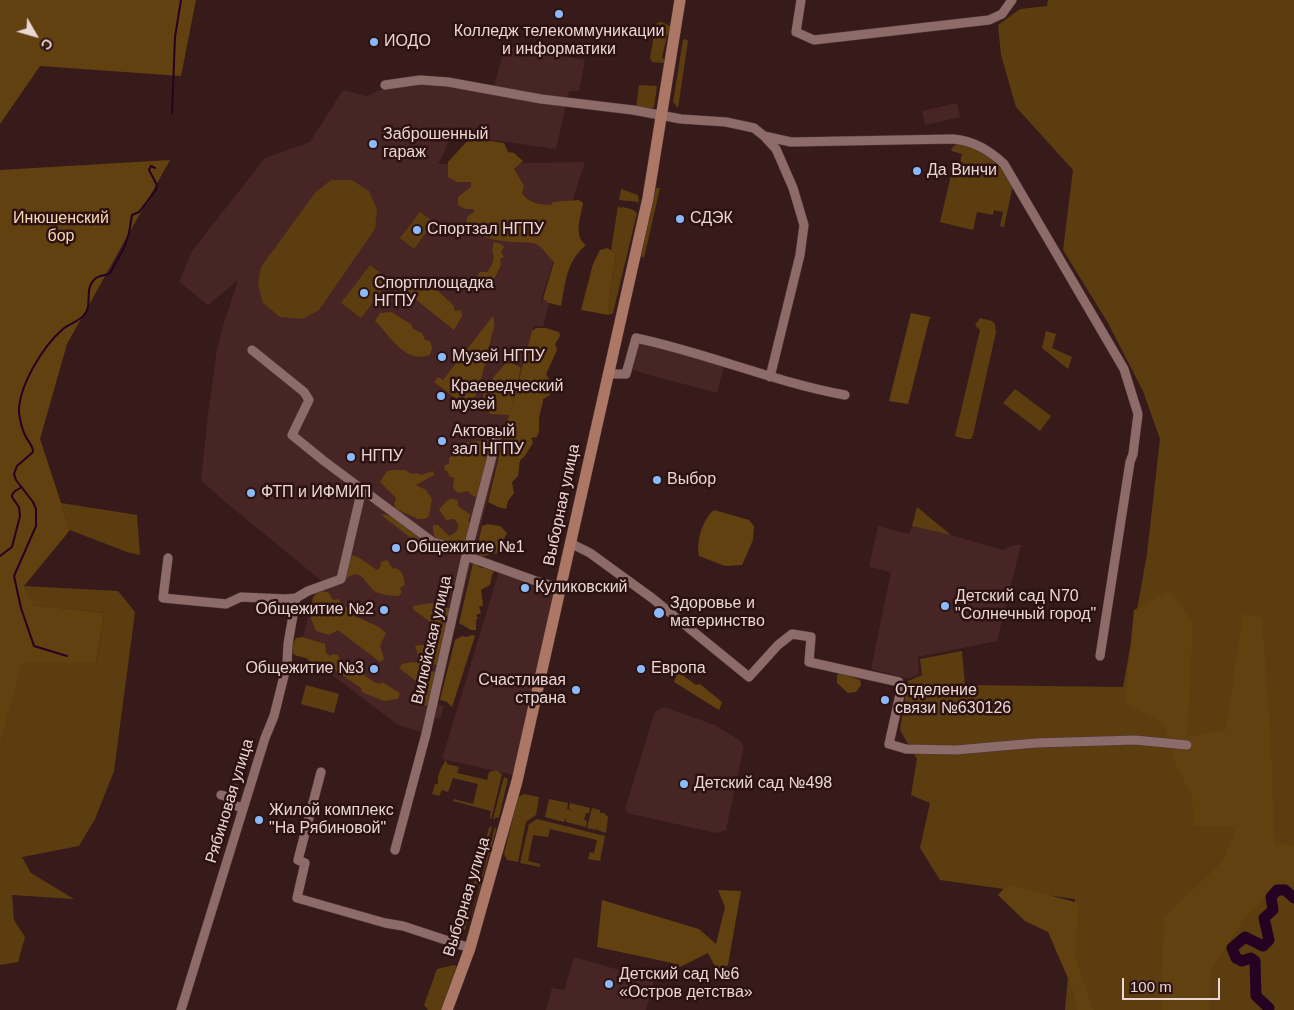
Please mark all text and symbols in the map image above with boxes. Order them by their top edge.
marker: Колледж телекоммуникации и информатики [553,8,565,20]
north arrow [10,10,60,60]
place label: Колледж телекоммуникации и информатики [454,22,664,60]
place label: ИОДО [384,32,431,52]
text: С [37,35,56,53]
marker: ИОДО [368,36,380,48]
place label: Заброшенный гараж [383,125,488,163]
marker: Заброшенный гараж [367,138,379,150]
place label: Да Винчи [927,161,997,181]
marker: Да Винчи [911,165,923,177]
park label: Инюшенский бор [13,209,109,247]
place label: СДЭК [690,209,733,229]
marker: СДЭК [674,213,686,225]
place label: Спортзал НГПУ [427,220,544,240]
marker: Спортзал НГПУ [411,224,423,236]
place label: Спортплощадка НГПУ [374,274,494,312]
marker: Спортплощадка НГПУ [358,287,370,299]
place label: Музей НГПУ [452,347,545,367]
marker: Музей НГПУ [436,351,448,363]
place label: Краеведческий музей [451,377,563,415]
marker: Краеведческий музей [435,390,447,402]
place label: Актовый зал НГПУ [452,422,524,460]
marker: Актовый зал НГПУ [436,435,448,447]
street label: Выборная улица [540,442,584,568]
place label: НГПУ [361,447,403,467]
marker: НГПУ [345,451,357,463]
place label: Выбор [667,470,716,490]
marker: Выбор [651,474,663,486]
place label: ФТП и ИФМИП [261,483,371,503]
marker: ФТП и ИФМИП [245,487,257,499]
place label: Общежитие №1 [406,538,525,558]
marker: Общежитие №1 [390,542,402,554]
street label: Вилюйская улица [408,574,456,706]
place label: Куликовский [535,578,628,598]
marker: Куликовский [519,582,531,594]
place label: Детский сад N70 "Солнечный город" [955,587,1096,625]
place label: Здоровье и материнство [670,594,765,632]
place label: Общежитие №2 [255,600,374,620]
marker: Детский сад N70 "Солнечный город" [939,600,951,612]
marker: Общежитие №2 [378,604,390,616]
marker: Здоровье и материнство [652,606,666,620]
place label: Общежитие №3 [245,659,364,679]
place label: Европа [651,659,706,679]
marker: Общежитие №3 [368,663,380,675]
marker: Европа [635,663,647,675]
place label: Счастливая страна [478,671,566,709]
place label: Отделение связи №630126 [895,681,1011,719]
marker: Счастливая страна [570,684,582,696]
marker: Отделение связи №630126 [879,694,891,706]
street label: Рябиновая улица [202,737,258,865]
place label: Детский сад №498 [694,774,832,794]
marker: Детский сад №498 [678,778,690,790]
place label: Жилой комплекс "На Рябиновой" [269,801,394,839]
marker: Жилой комплекс "На Рябиновой" [253,814,265,826]
street label: Выборная улица [440,835,494,959]
place label: Детский сад №6 «Остров детства» [619,965,753,1003]
scale bar [1124,968,1222,1000]
marker: Детский сад №6 «Остров детства» [603,978,615,990]
text: 100 m [1130,978,1172,995]

